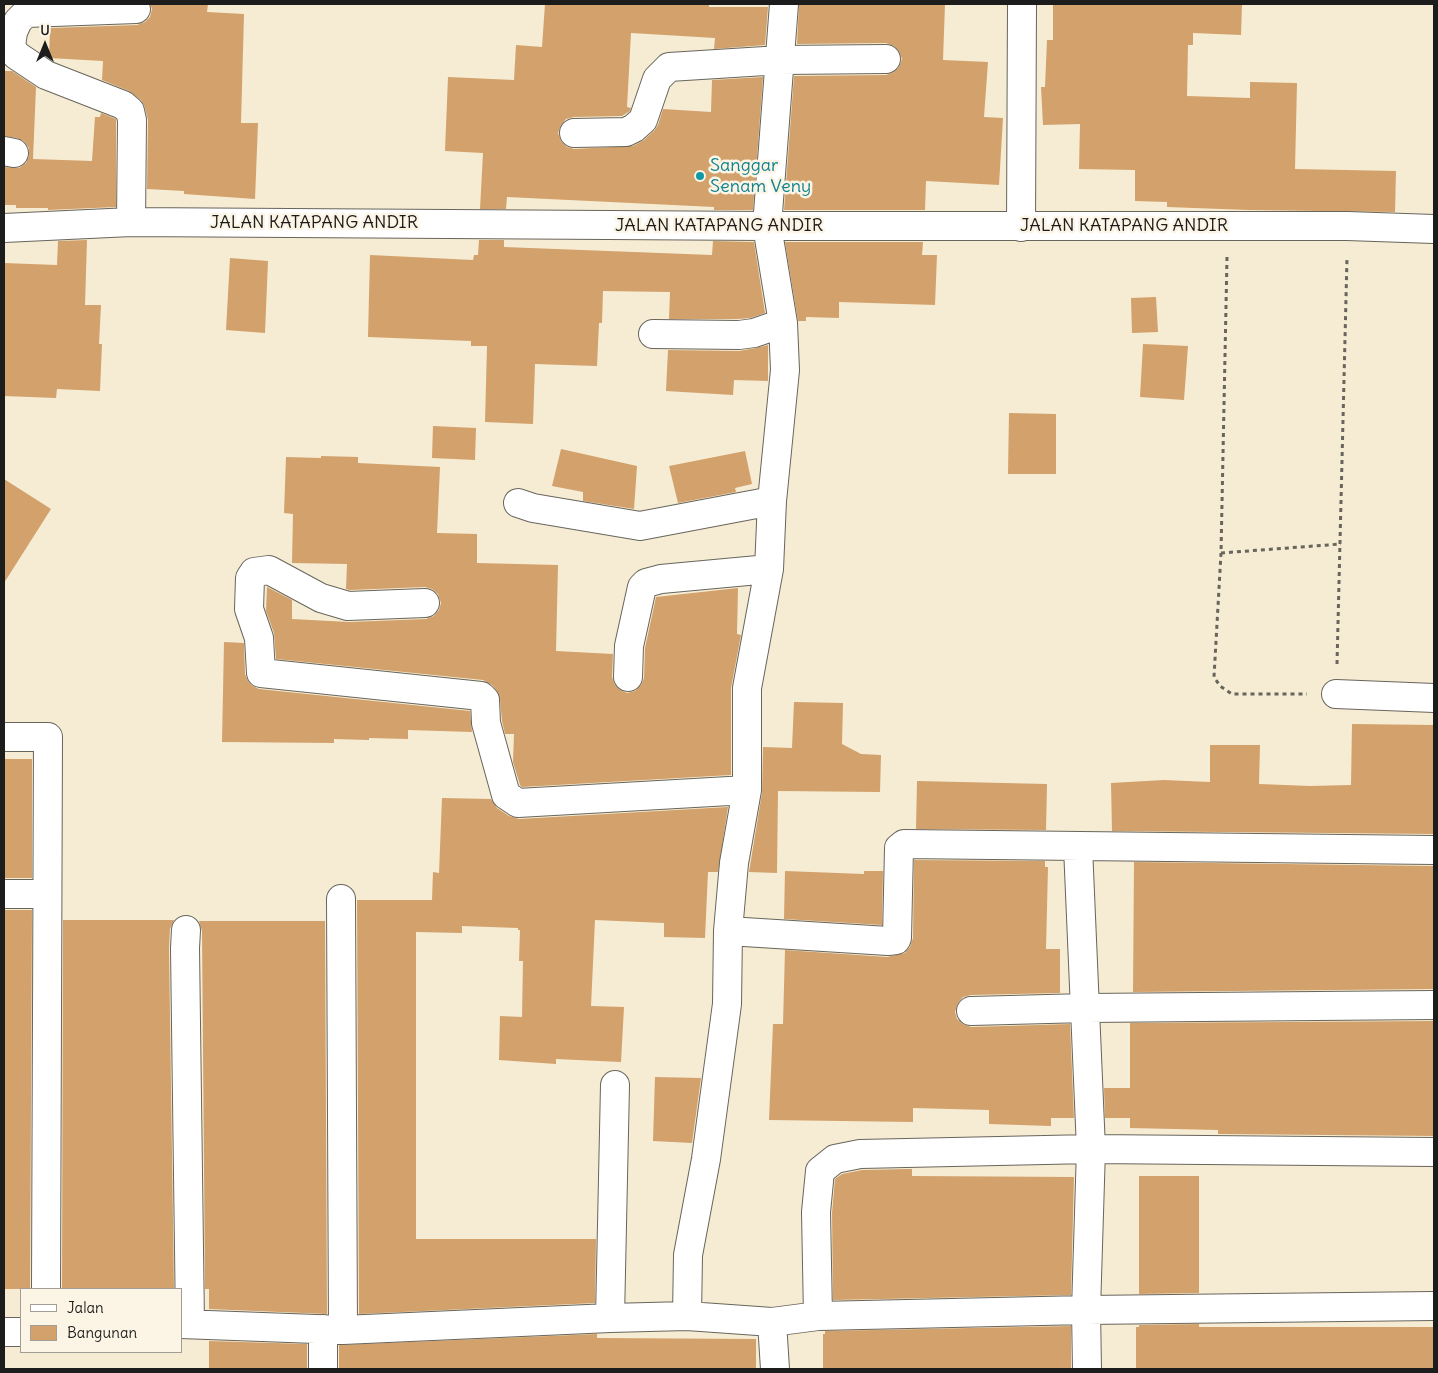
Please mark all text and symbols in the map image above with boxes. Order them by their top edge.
north arrow [20,20,70,70]
text: U [40,21,50,39]
place label: Sanggar Senam Veny [710,155,811,198]
marker: Sanggar Senam Veny [694,170,706,182]
street label: JALAN KATAPANG ANDIR [210,212,418,234]
street label: JALAN KATAPANG ANDIR [615,215,823,237]
street label: JALAN KATAPANG ANDIR [1020,215,1228,237]
legend [20,1288,182,1353]
text: Jalan [67,1298,104,1317]
text: Bangunan [67,1323,137,1342]

